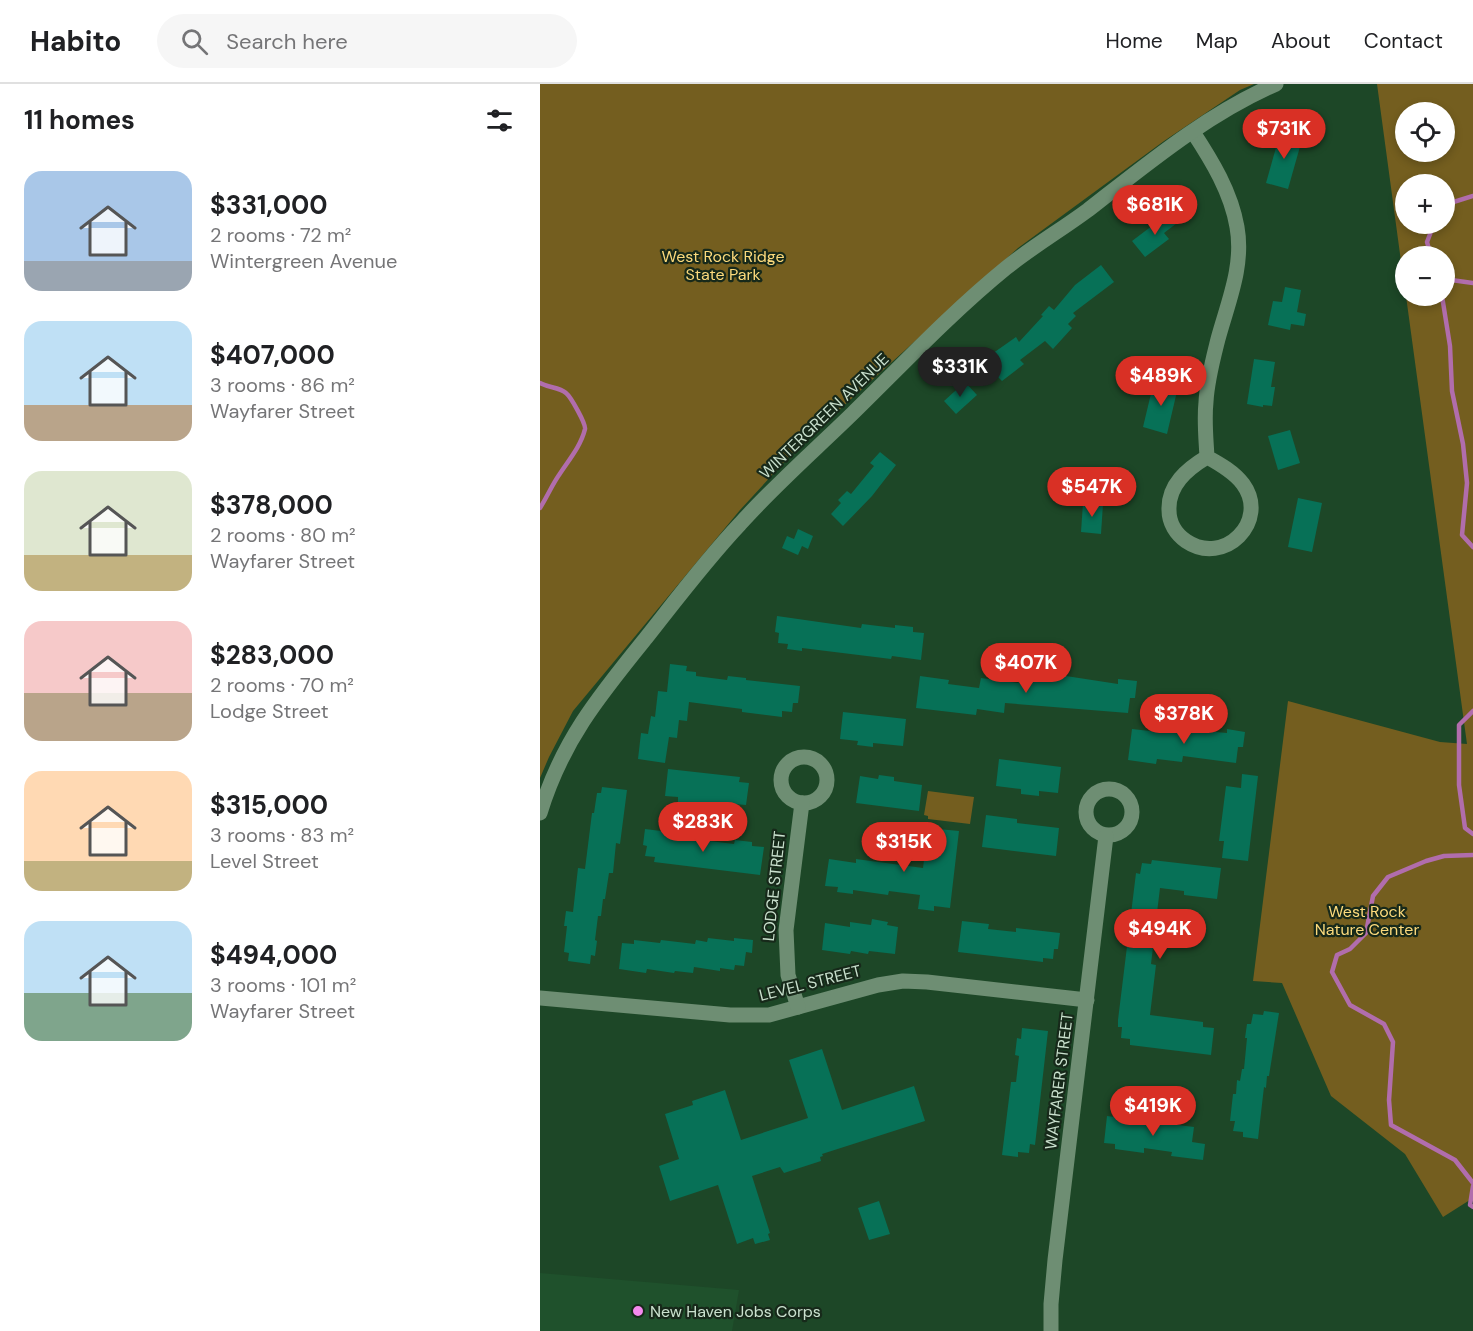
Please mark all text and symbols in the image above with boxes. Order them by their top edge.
search box [157,14,577,68]
text: Habito [30,23,121,60]
icon: search [178,25,211,58]
text: Search here [226,27,348,56]
text: Home [1105,27,1163,55]
text: Map [1196,27,1238,55]
text: About [1271,27,1331,55]
text: Contact [1364,27,1443,55]
map controls [1395,102,1455,306]
button: locate [1395,102,1455,162]
text: 11 homes [24,103,135,137]
icon: filters [483,104,516,137]
pin: $731K [1242,109,1326,160]
text: $731K [1257,115,1311,141]
button: + [1395,174,1455,234]
pin: $681K [1113,185,1197,236]
text: $331,000 [210,188,328,222]
text: $681K [1126,191,1184,217]
icon: home [72,195,144,267]
text: 2 rooms · 72 m² [210,222,351,248]
park label: West Rock Ridge State Park [661,246,785,285]
button: − [1395,246,1455,306]
text: Wintergreen Avenue [210,248,397,274]
text: $407,000 [210,338,335,372]
icon: home [72,345,144,417]
pin: $331K [918,347,1002,398]
street label: WINTERGREEN AVENUE [755,349,893,483]
text: $331K [932,353,988,379]
pin: $489K [1119,356,1203,407]
text: $489K [1129,362,1193,388]
text: 3 rooms · 86 m² [210,372,355,398]
text: Wayfarer Street [210,398,355,424]
pin: $547K [1050,467,1134,518]
text: $547K [1061,473,1123,499]
text: $378,000 [210,488,333,522]
icon: home [72,495,144,567]
text: 2 rooms · 80 m² [210,522,356,548]
text: Wayfarer Street [210,548,355,574]
text: $283,000 [210,638,334,672]
pin: $407K [984,643,1068,694]
icon: home [72,645,144,717]
text: $407K [995,649,1057,675]
text: 2 rooms · 70 m² [210,672,354,698]
pin: $378K [1142,694,1226,745]
text: Lodge Street [210,698,329,724]
text: $378K [1154,700,1214,726]
text: $315,000 [210,788,328,822]
icon: home [72,795,144,867]
pin: $283K [661,802,745,853]
text: $283K [672,808,734,834]
text: 3 rooms · 83 m² [210,822,354,848]
pin: $315K [862,822,946,873]
text: $315K [876,828,932,854]
street label: LODGE STREET [758,830,790,942]
text: Level Street [210,848,319,874]
park label: West Rock Nature Center [1315,901,1419,940]
pin: $494K [1118,909,1202,960]
text: $494K [1128,915,1192,941]
text: $494,000 [210,938,337,972]
icon: home [72,945,144,1017]
street label: LEVEL STREET [757,960,863,1006]
text: 3 rooms · 101 m² [210,972,356,998]
text: Wayfarer Street [210,998,355,1024]
street label: WAYFARER STREET [1040,1011,1078,1151]
pin: $419K [1111,1086,1195,1137]
text: $419K [1124,1092,1182,1118]
place label: New Haven Jobs Corps [650,1301,821,1322]
marker: New Haven Jobs Corps [631,1304,645,1318]

